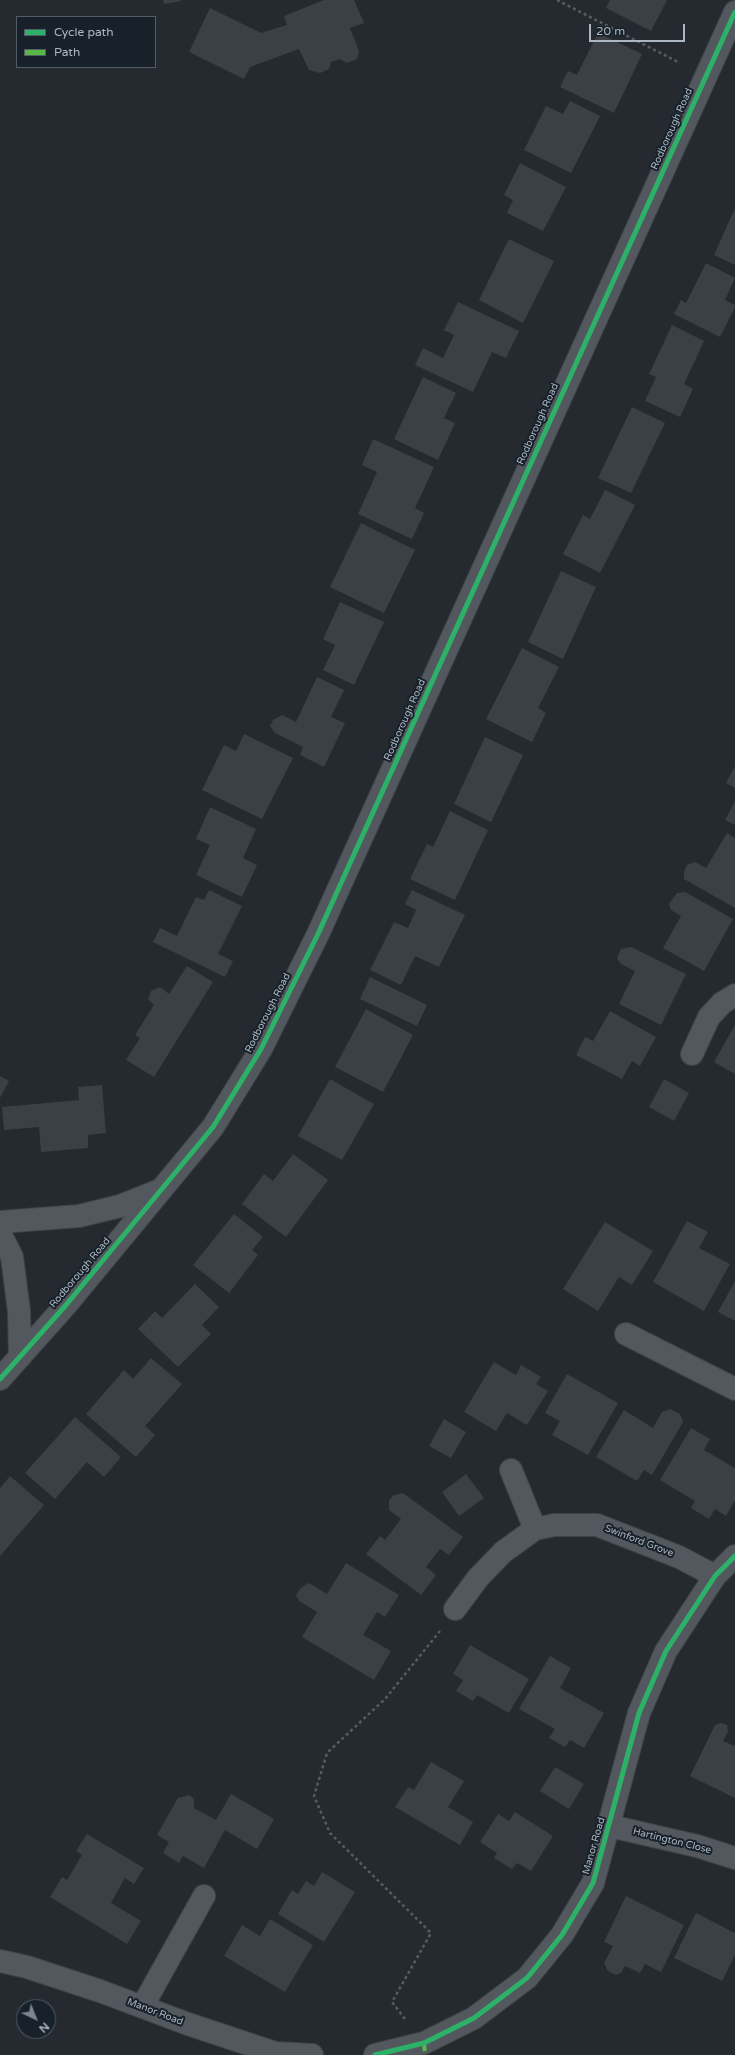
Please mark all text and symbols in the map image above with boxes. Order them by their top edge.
legend [16,16,156,68]
scale bar [591,16,687,42]
text: 20 m [596,24,625,38]
text: Cycle path [54,25,113,39]
text: Path [54,45,80,59]
street label: Rodborough Road [649,86,695,172]
street label: Rodborough Road [515,381,561,467]
street label: Rodborough Road [382,677,428,763]
street label: Rodborough Road [243,971,293,1055]
street label: Rodborough Road [47,1235,113,1311]
street label: Swinford Grove [603,1522,675,1560]
street label: Manor Road [580,1816,608,1876]
street label: Hartington Close [632,1825,712,1857]
street label: Manor Road [125,1996,185,2028]
north arrow [16,1999,56,2039]
text: N [36,2020,52,2035]

